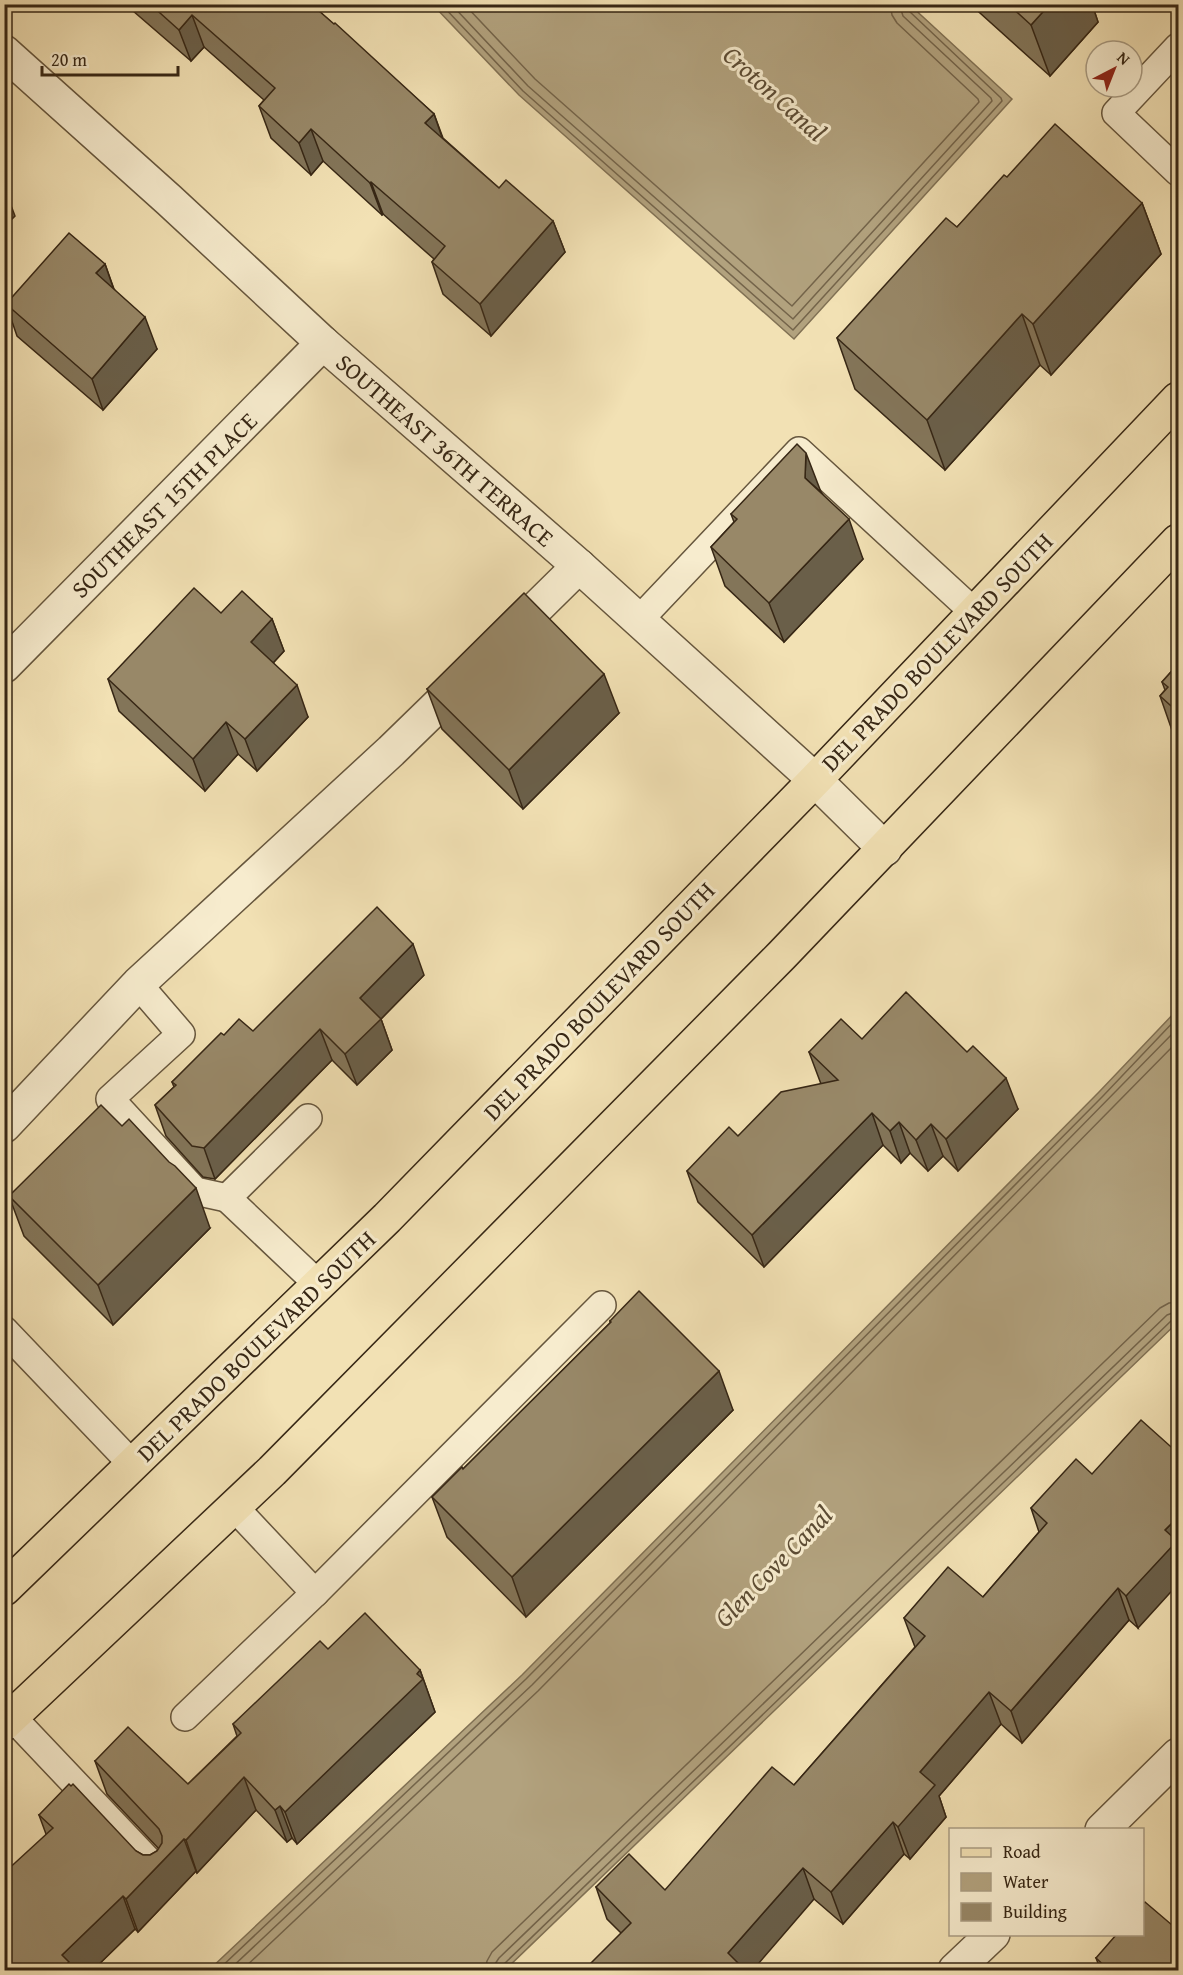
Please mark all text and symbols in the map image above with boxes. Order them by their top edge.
water label: Croton Canal [715,36,835,150]
scale bar [42,39,178,77]
north arrow [1084,39,1144,99]
text: N [1112,45,1136,71]
text: 20 m [51,46,87,73]
street label: SOUTHEAST 36TH TERRACE [328,345,562,555]
street label: SOUTHEAST 15TH PLACE [63,404,265,606]
street label: DEL PRADO BOULEVARD SOUTH [813,525,1061,779]
street label: DEL PRADO BOULEVARD SOUTH [475,874,723,1128]
street label: DEL PRADO BOULEVARD SOUTH [129,1222,383,1470]
water label: Glen Cove Canal [705,1496,841,1636]
legend [949,1828,1144,1936]
text: Road [1003,1838,1041,1865]
text: Water [1003,1868,1049,1895]
text: Building [1003,1898,1067,1925]

